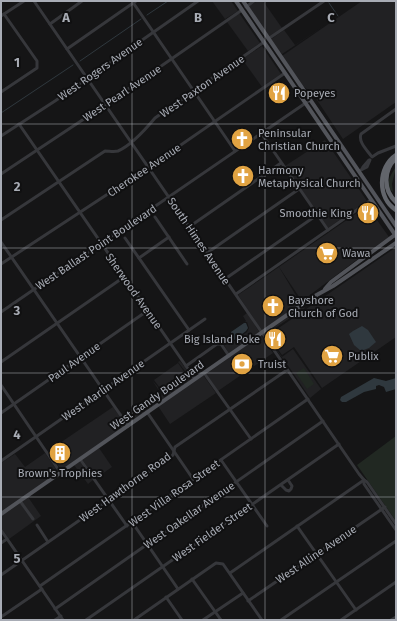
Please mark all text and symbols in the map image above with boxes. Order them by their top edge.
text: A [61,10,70,25]
text: B [194,10,202,25]
text: C [327,10,335,25]
street label: West Rogers Avenue [56,35,145,103]
street label: West Paxton Avenue [158,52,247,120]
text: 1 [14,55,20,70]
street label: West Pearl Avenue [81,62,164,124]
restaurant icon: Popeyes [266,80,292,106]
place label: Popeyes [294,87,335,100]
church icon: Peninsular Christian Church [229,126,255,152]
place label: Peninsular Christian Church [258,127,340,153]
street label: Cherokee Avenue [105,141,183,200]
church icon: Harmony Metaphysical Church [230,163,256,189]
place label: Harmony Metaphysical Church [258,164,361,190]
text: 2 [14,179,21,194]
street label: South Himes Avenue [164,195,233,287]
restaurant icon: Smoothie King [355,200,381,226]
street label: West Ballast Point Boulevard [33,202,159,293]
place label: Smoothie King [280,207,352,220]
supermarket icon: Wawa [314,240,340,266]
place label: Wawa [342,247,370,260]
street label: Sherwood Avenue [103,251,165,332]
church icon: Bayshore Church of God [260,293,286,319]
place label: Bayshore Church of God [288,294,358,320]
text: 3 [13,303,21,318]
restaurant icon: Big Island Poke [262,326,288,352]
place label: Big Island Poke [184,333,260,346]
street label: Paul Avenue [46,340,103,385]
supermarket icon: Publix [319,343,345,369]
place label: Publix [348,350,379,363]
bank icon: Truist [229,351,255,377]
street label: West Marlin Avenue [59,357,147,424]
street label: West Gandy Boulevard [108,358,207,433]
place label: Truist [258,358,286,371]
text: 4 [13,427,21,442]
building icon: Brown's Trophies [47,440,73,466]
street label: West Hawthorne Road [77,450,174,525]
street label: West Villa Rosa Street [126,457,222,530]
place label: Brown's Trophies [18,467,102,480]
street label: West Oakellar Avenue [141,479,237,552]
street label: West Fielder Street [170,500,254,565]
street label: West Alline Avenue [273,523,359,586]
text: 5 [14,551,21,566]

